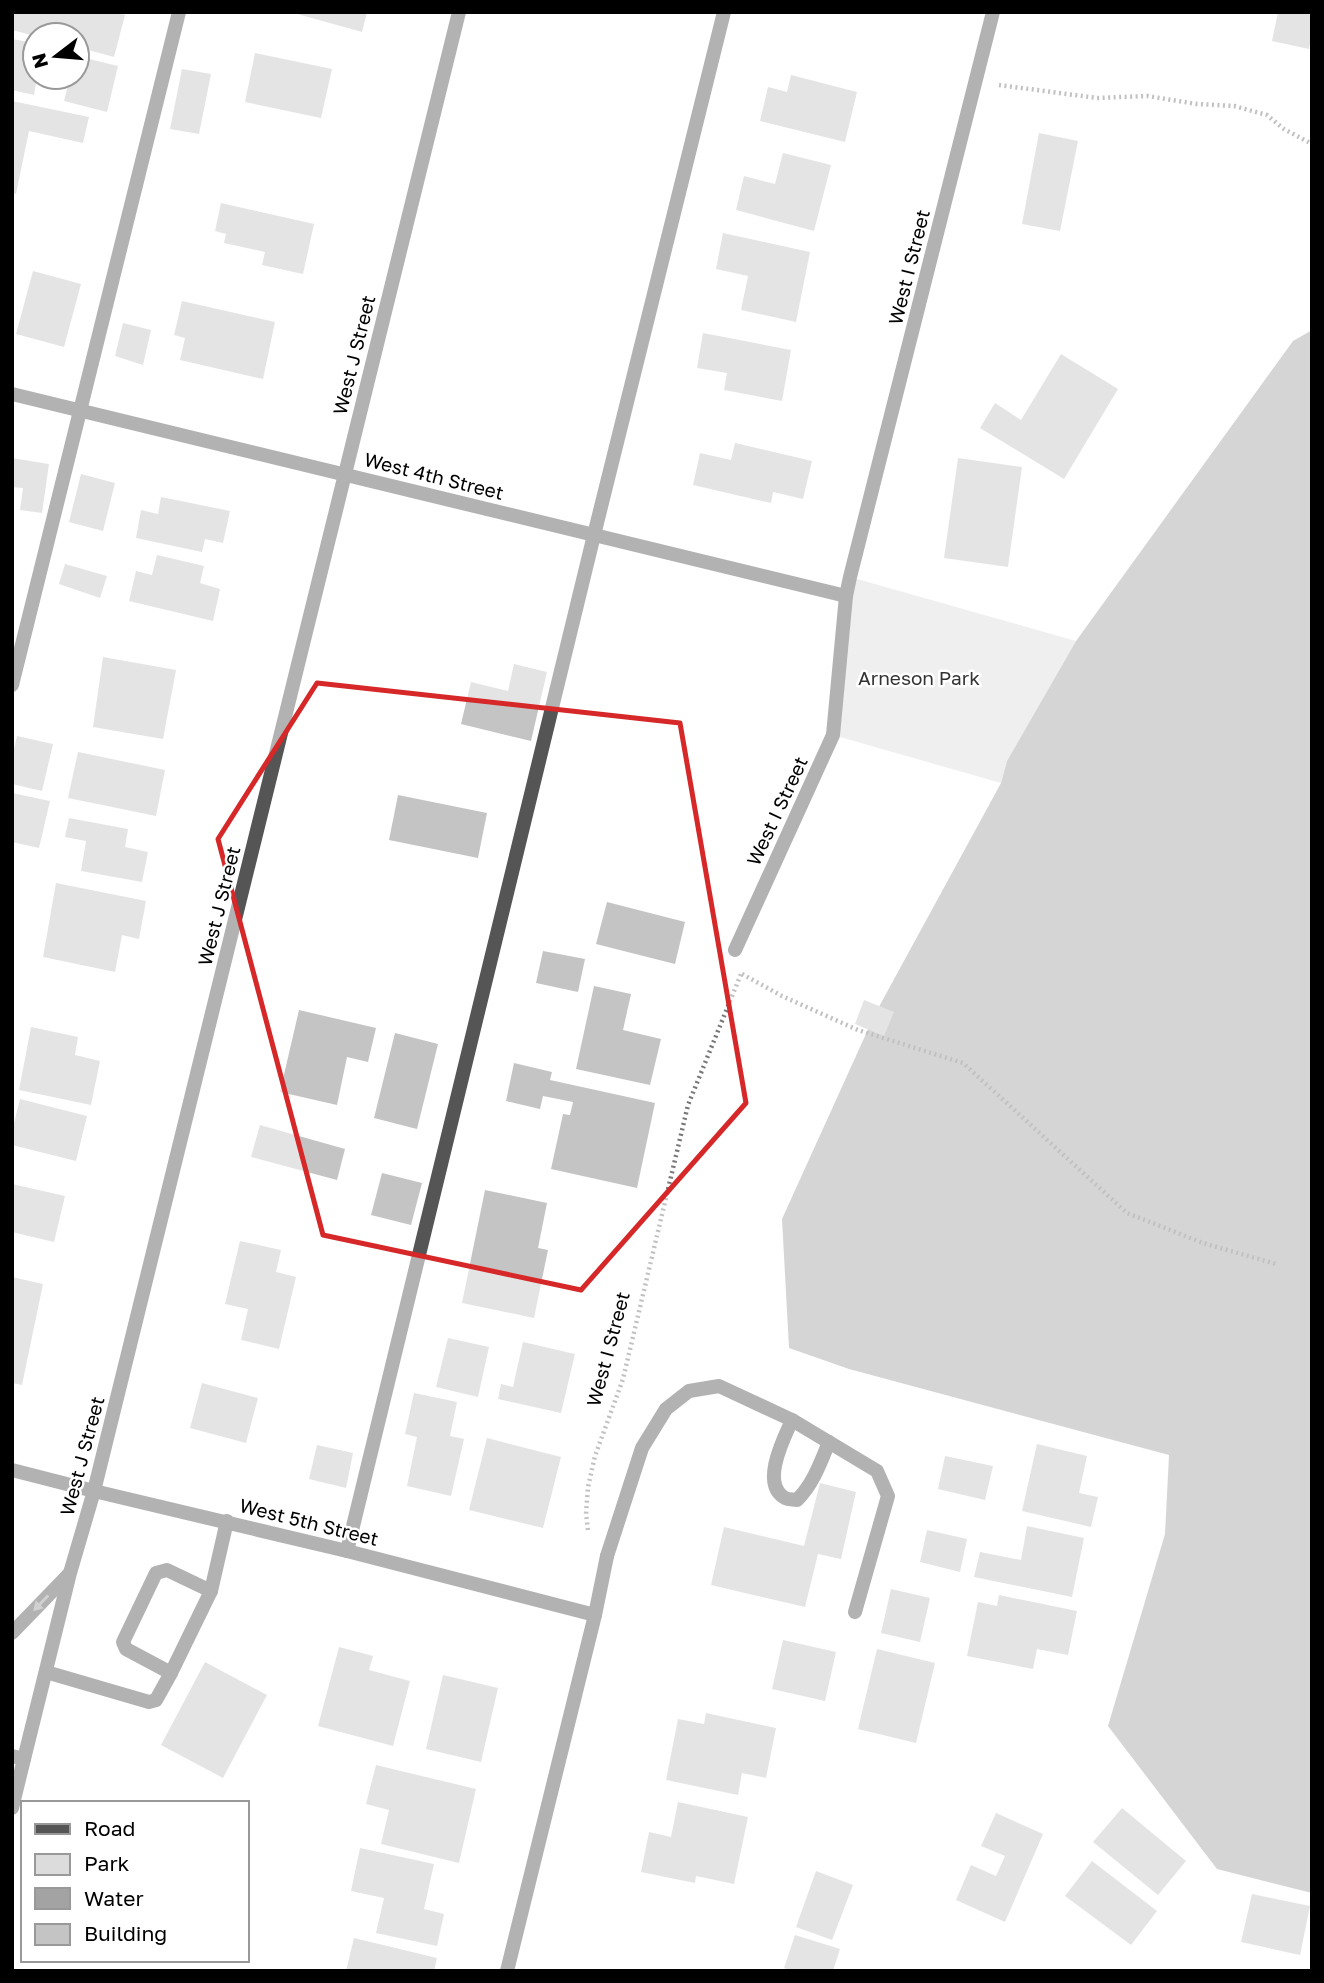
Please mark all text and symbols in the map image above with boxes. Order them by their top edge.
north arrow [21,21,91,91]
text: N [26,51,52,71]
street label: West I Street [883,207,934,327]
street label: West J Street [328,293,379,417]
street label: West 4th Street [362,447,506,504]
park label: Arneson Park [858,666,980,689]
street label: West I Street [741,753,812,869]
street label: West J Street [193,844,244,968]
street label: West I Street [581,1289,634,1409]
street label: West J Street [55,1394,108,1518]
street label: West 5th Street [237,1493,381,1550]
one-way arrow [34,1594,50,1611]
legend [21,1801,248,1962]
text: Road [84,1815,135,1841]
text: Park [84,1850,130,1876]
text: Water [84,1885,144,1911]
text: Building [84,1920,167,1946]

